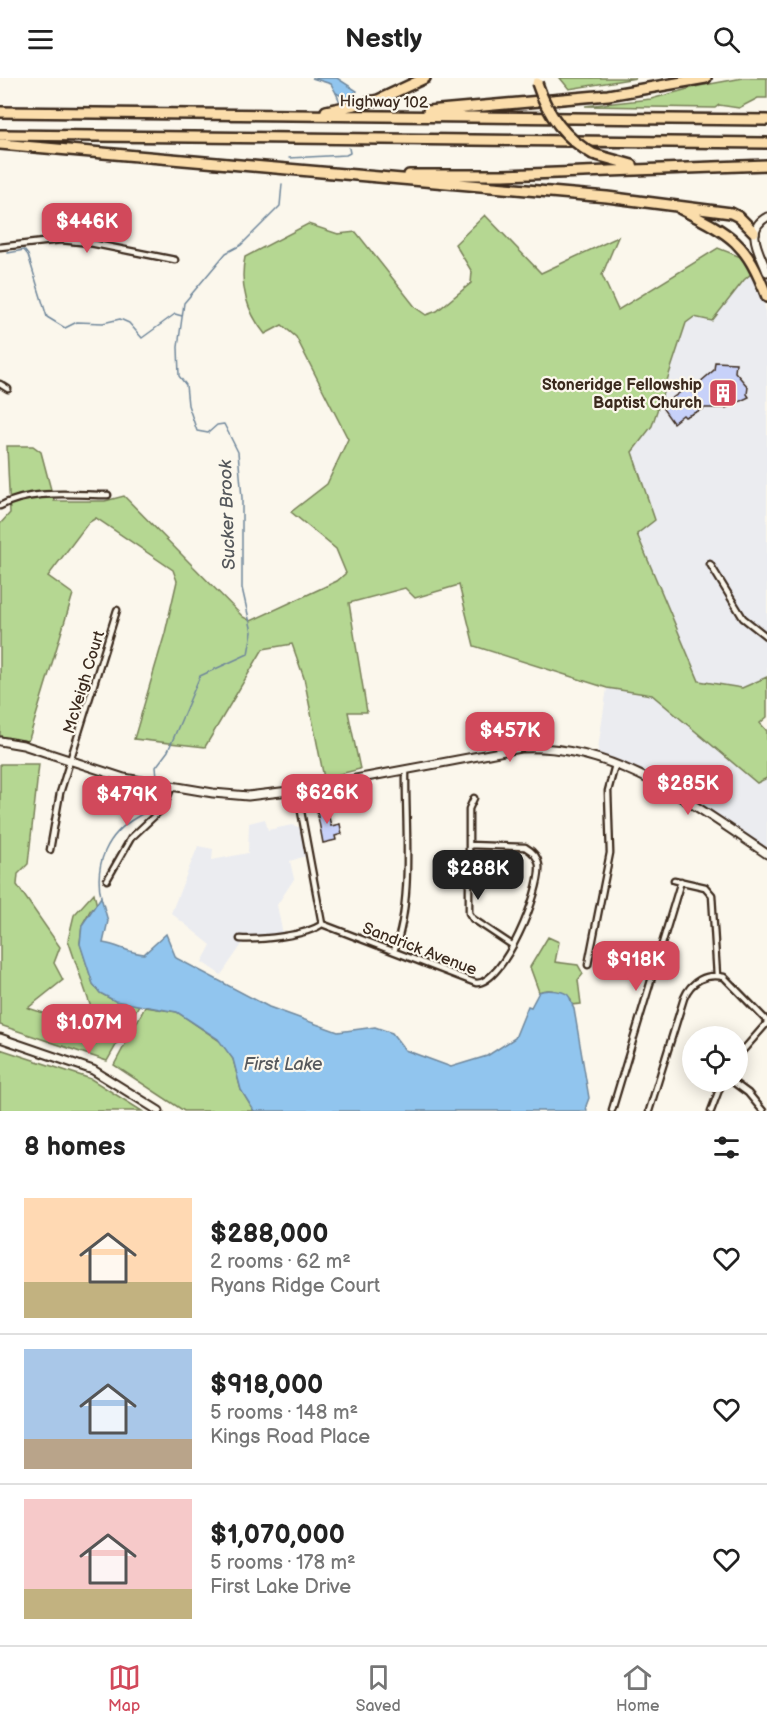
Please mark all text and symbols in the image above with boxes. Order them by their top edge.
icon: menu [24,23,57,56]
text: Nestly [345,23,422,55]
icon: search [710,23,743,56]
street label: Highway 102 [340,92,429,113]
pin: $446K [45,203,129,254]
text: $446K [56,210,118,234]
place label: Stoneridge Fellowship Baptist Church [542,376,702,413]
building icon: Stoneridge Fellowship Baptist Church [707,377,739,409]
water label: Sucker Brook [215,458,240,570]
street label: McVeigh Court [60,629,109,736]
pin: $457K [468,712,552,763]
text: $457K [479,719,541,743]
pin: $285K [646,765,730,816]
text: $285K [657,772,719,796]
pin: $626K [285,774,369,825]
pin: $479K [85,776,169,827]
text: $626K [296,781,359,805]
text: $479K [96,783,158,807]
pin: $288K [436,850,520,901]
text: $288K [447,857,509,881]
street label: Sandrick Avenue [360,919,480,980]
pin: $918K [594,941,678,992]
text: $918K [607,948,665,972]
pin: $1.07M [40,1004,138,1055]
text: $1.07M [56,1011,122,1035]
map controls [682,1026,748,1092]
button: locate [682,1026,748,1092]
water label: First Lake [243,1054,323,1075]
icon: filters [710,1131,743,1164]
text: 8 homes [24,1132,126,1163]
text: $288,000 [210,1219,328,1250]
icon: home [72,1222,144,1294]
icon: heart [710,1242,743,1275]
text: 2 rooms · 62 m² [210,1250,351,1274]
text: Ryans Ridge Court [210,1274,380,1298]
text: $918,000 [210,1370,323,1401]
icon: home [72,1373,144,1445]
icon: heart [710,1393,743,1426]
text: 5 rooms · 148 m² [210,1401,358,1425]
text: Kings Road Place [210,1425,370,1449]
text: $1,070,000 [210,1520,345,1551]
icon: home [72,1523,144,1595]
icon: heart [710,1543,743,1576]
text: 5 rooms · 178 m² [210,1551,356,1575]
text: First Lake Drive [210,1575,351,1599]
tab: Map [108,1661,141,1716]
tab: Saved [356,1661,401,1716]
tab: Home [616,1661,659,1716]

